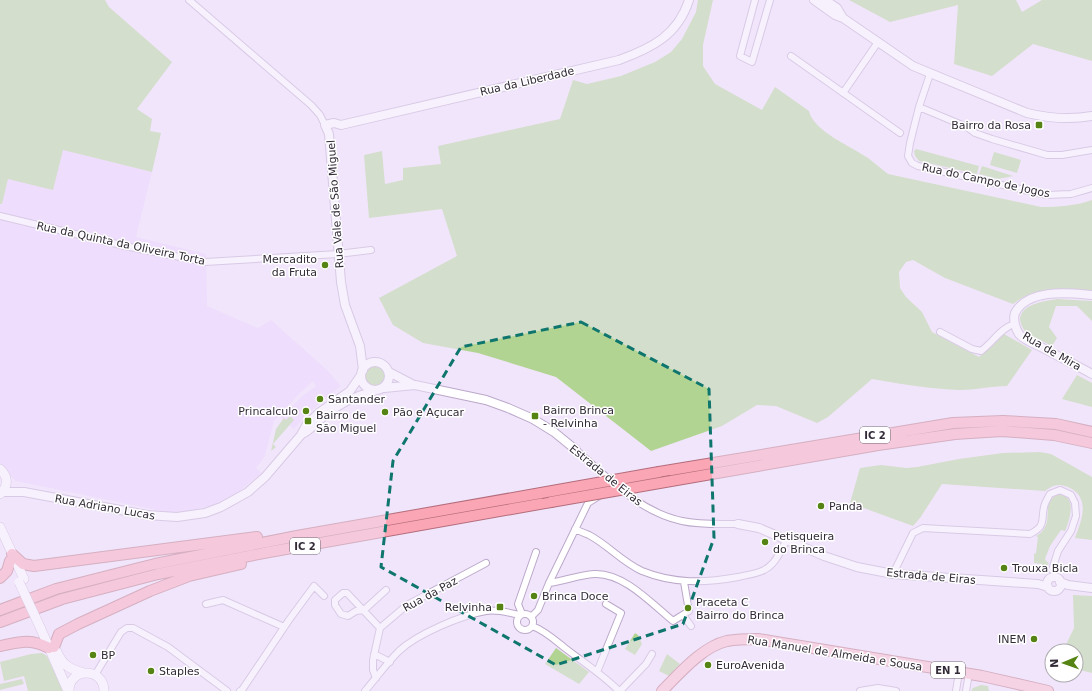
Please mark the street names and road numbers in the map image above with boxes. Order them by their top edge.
street label: Rua da Liberdade [479,64,576,99]
street label: Rua Vale de São Miguel [325,139,346,269]
street label: Rua do Campo de Jogos [921,161,1051,200]
street label: Rua da Quinta da Oliveira Torta [35,219,206,268]
street label: Rua de Mira [1020,329,1083,373]
road number: IC 2 [860,427,890,443]
street label: Estrada de Eiras [567,442,645,509]
street label: Rua Adriano Lucas [54,492,156,523]
road number: IC 2 [290,538,320,554]
street label: Estrada de Eiras [886,566,976,587]
street label: Rua da Paz [401,574,460,615]
street label: Rua Manuel de Almeida e Sousa [747,633,923,674]
road number: EN 1 [931,662,965,678]

